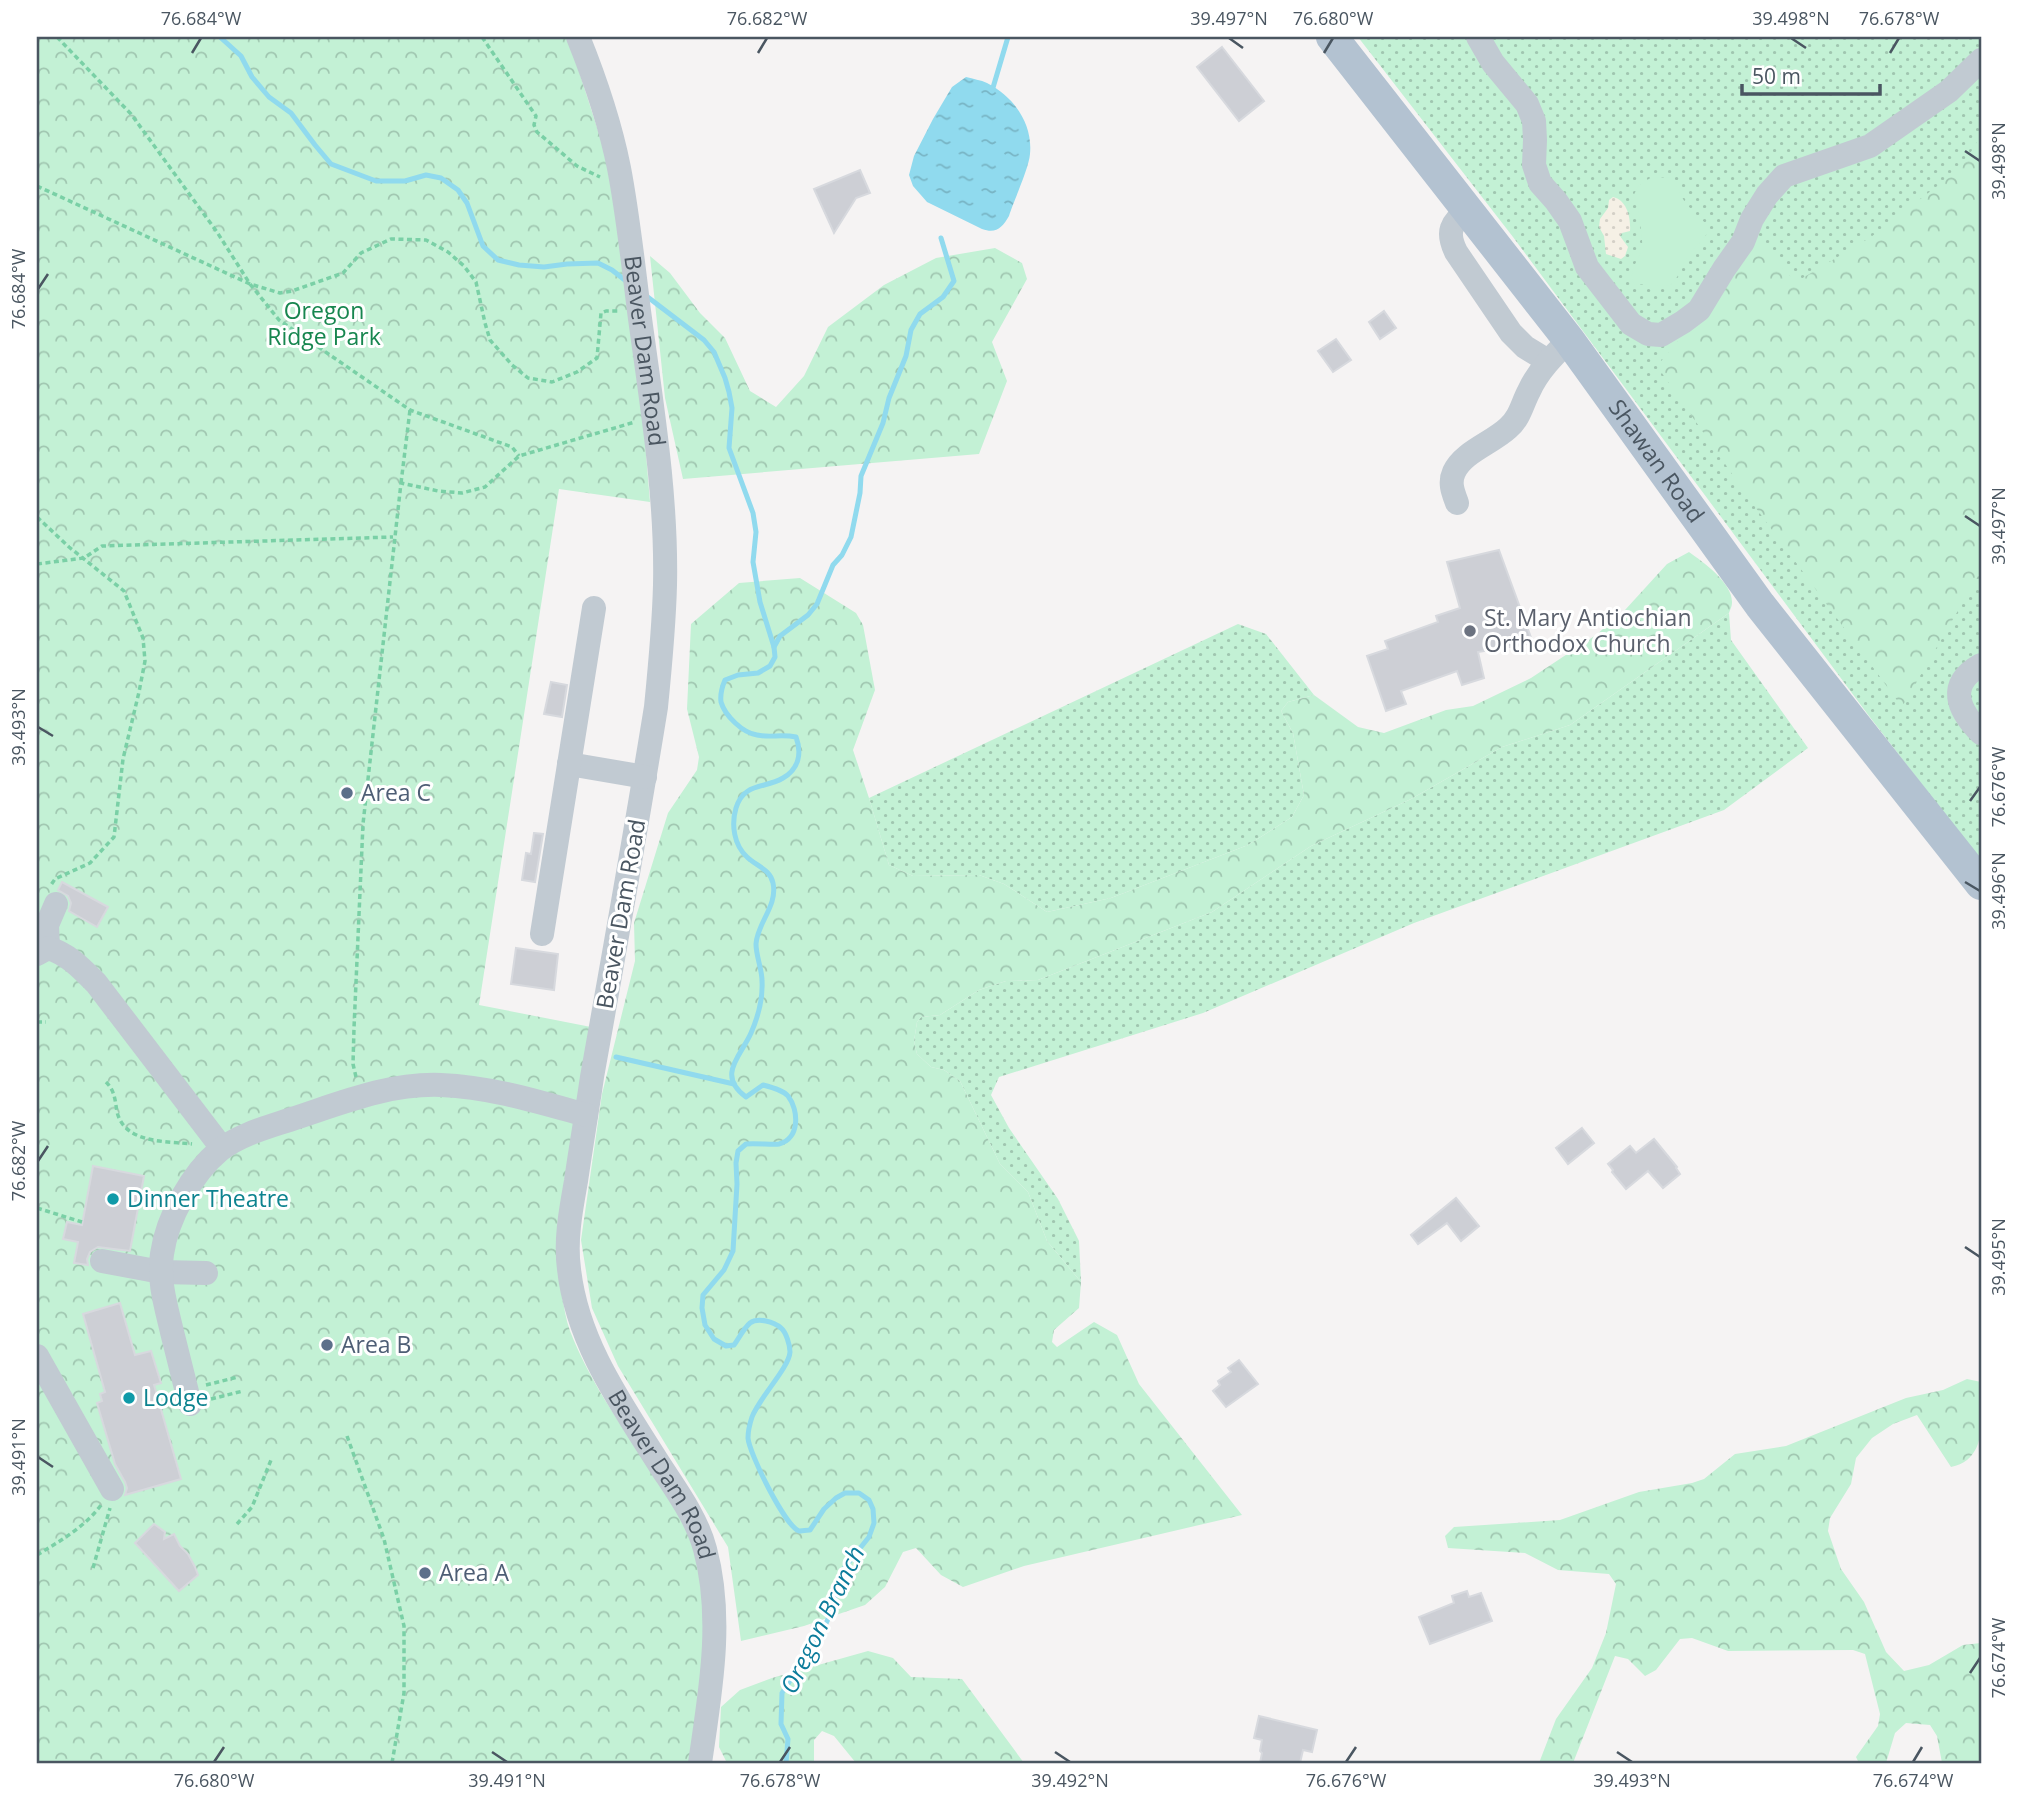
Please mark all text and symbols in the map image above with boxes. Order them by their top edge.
text: 76.684°W [161,6,242,30]
text: 76.682°W [727,6,808,30]
text: 39.497°N [1190,6,1268,30]
text: 76.680°W [1293,6,1374,30]
text: 39.498°N [1752,6,1830,30]
text: 76.678°W [1859,6,1940,30]
scale bar [1742,52,1880,96]
text: 50 m [1752,62,1801,90]
text: 39.498°N [1986,122,2010,200]
text: 76.684°W [6,248,30,329]
street label: Beaver Dam Road [617,253,674,448]
park label: Oregon Ridge Park [267,294,381,352]
street label: Shawan Road [1602,392,1713,529]
text: 39.497°N [1986,487,2010,565]
place label: St. Mary Antiochian Orthodox Church [1484,601,1692,659]
marker: St. Mary Antiochian Orthodox Church [1462,623,1478,639]
text: 39.493°N [6,688,30,766]
text: 76.676°W [1986,746,2010,827]
place label: Area C [361,776,431,808]
marker: Area C [339,785,355,801]
street label: Beaver Dam Road [588,817,652,1011]
text: 39.496°N [1986,852,2010,930]
text: 76.682°W [6,1120,30,1201]
place label: Dinner Theatre [127,1182,289,1214]
marker: Dinner Theatre [105,1191,121,1207]
text: 39.495°N [1986,1218,2010,1296]
place label: Area B [341,1328,411,1360]
marker: Area B [319,1337,335,1353]
place label: Lodge [143,1381,208,1413]
street label: Beaver Dam Road [601,1383,724,1562]
marker: Lodge [121,1390,137,1406]
text: 39.491°N [6,1418,30,1496]
water label: Oregon Branch [772,1540,872,1699]
place label: Area A [439,1556,510,1588]
marker: Area A [417,1565,433,1581]
text: 76.674°W [1986,1617,2010,1698]
text: 76.680°W [174,1768,255,1792]
text: 39.491°N [468,1768,546,1792]
text: 76.678°W [740,1768,821,1792]
text: 39.492°N [1031,1768,1109,1792]
text: 76.676°W [1306,1768,1387,1792]
text: 39.493°N [1593,1768,1671,1792]
text: 76.674°W [1873,1768,1954,1792]

